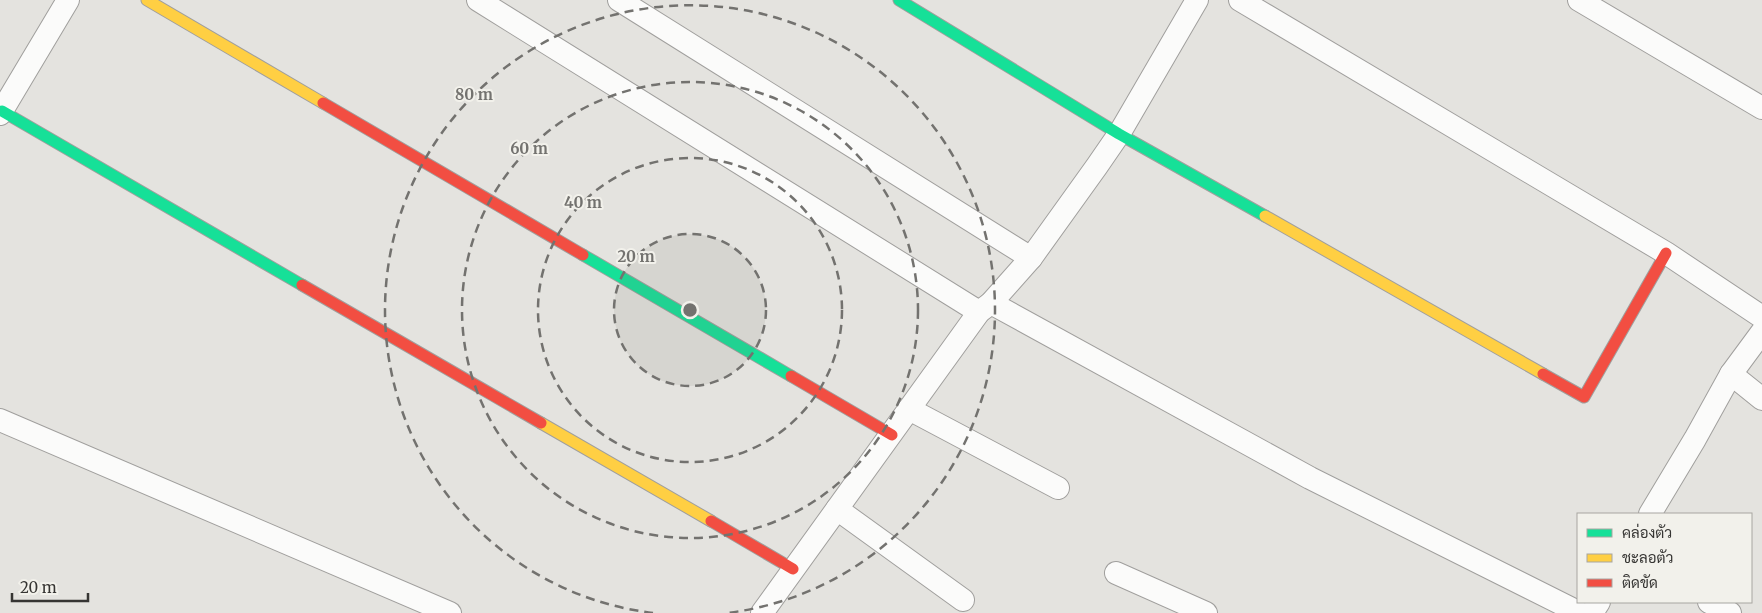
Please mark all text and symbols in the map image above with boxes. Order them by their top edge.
text: 80 m [455,85,493,104]
text: 60 m [510,139,548,158]
text: 40 m [564,193,602,212]
text: 20 m [617,247,655,266]
centre of rings [681,301,699,319]
legend [1577,513,1752,603]
text: คล่องตัว [1622,523,1672,542]
text: ชะลอตัว [1622,548,1673,567]
scale bar [12,570,89,602]
text: ติดขัด [1622,573,1658,592]
text: 20 m [20,578,57,597]

